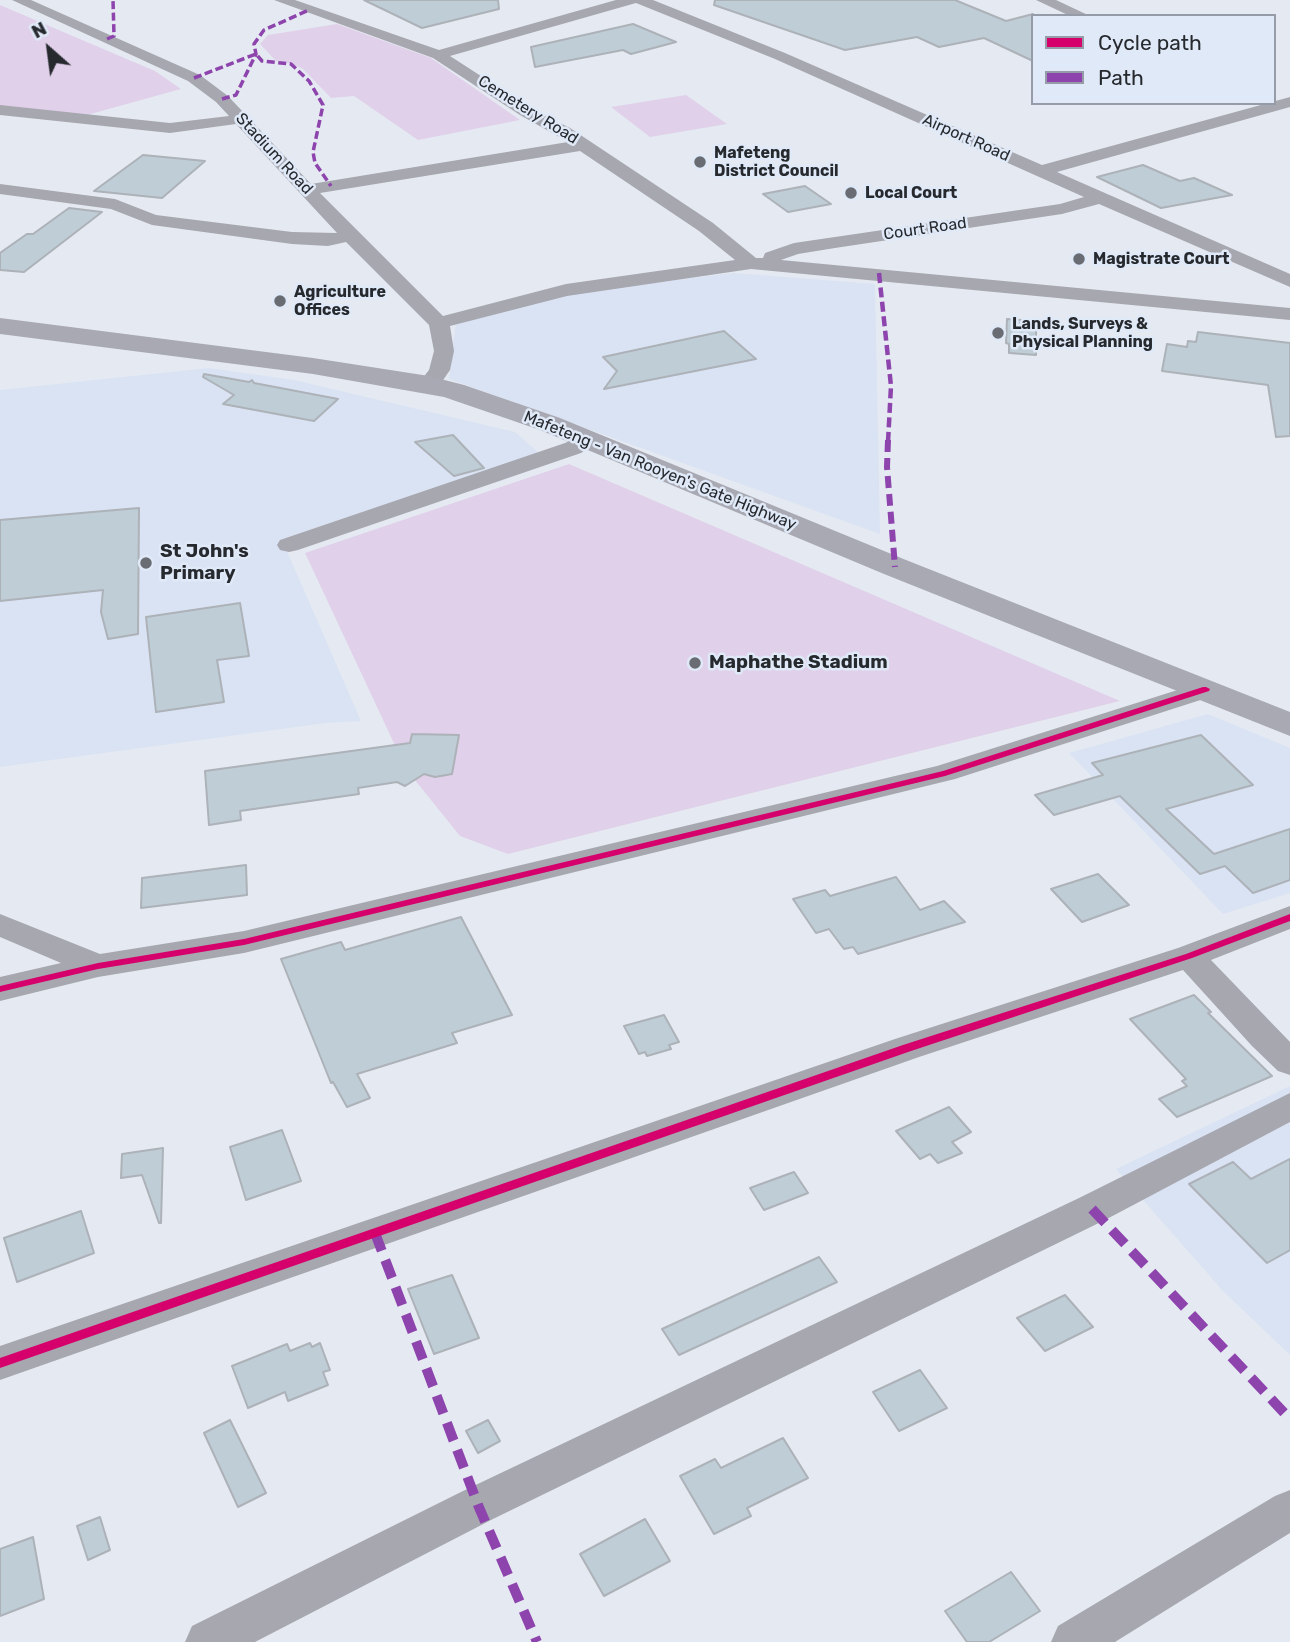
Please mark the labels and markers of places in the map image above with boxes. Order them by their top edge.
place label: Mafeteng District Council [714,143,839,181]
marker: Mafeteng District Council [692,154,708,170]
place label: Local Court [865,183,957,203]
marker: Local Court [843,185,859,201]
place label: Magistrate Court [1093,249,1230,269]
marker: Magistrate Court [1071,251,1087,267]
place label: Agriculture Offices [294,282,386,320]
marker: Agriculture Offices [272,293,288,309]
place label: Lands, Surveys & Physical Planning [1012,314,1153,352]
marker: Lands, Surveys & Physical Planning [990,325,1006,341]
place label: St John's Primary [160,541,249,585]
marker: St John's Primary [138,555,154,571]
place label: Maphathe Stadium [709,652,888,674]
marker: Maphathe Stadium [687,655,703,671]

